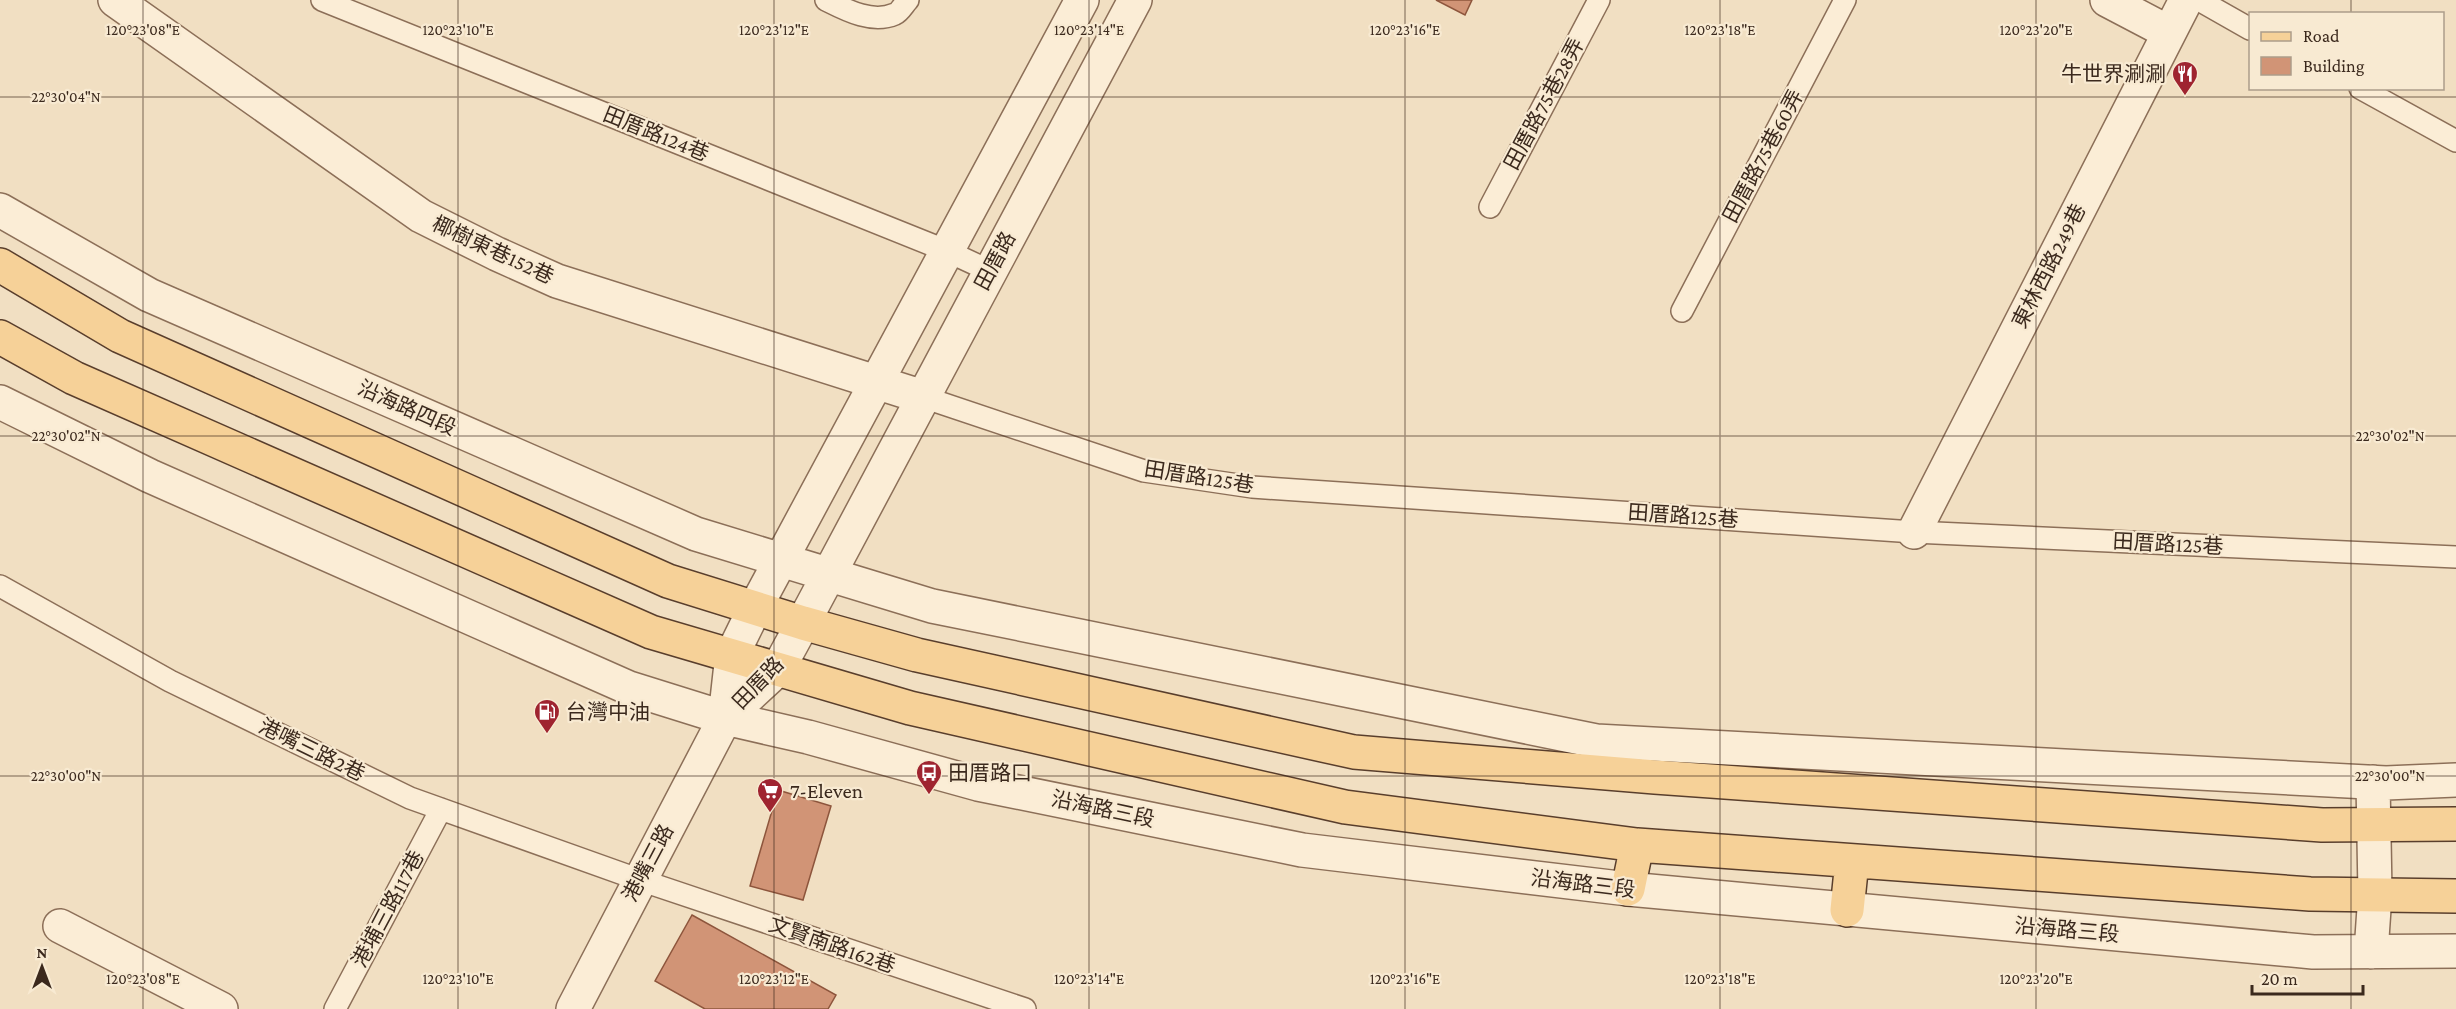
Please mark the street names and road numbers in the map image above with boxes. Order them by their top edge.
street label: 田厝路75巷28弄 [1499,34,1589,174]
street label: 田厝路75巷60弄 [1718,86,1808,226]
street label: 田厝路124巷 [600,102,712,166]
street label: 東林西路249巷 [2007,200,2091,332]
street label: 椰樹東巷152巷 [428,211,558,289]
street label: 田厝路 [970,228,1020,294]
street label: 沿海路四段 [354,376,460,440]
street label: 田厝路125巷 [1142,456,1256,498]
street label: 田厝路125巷 [1627,500,1739,532]
street label: 田厝路125巷 [2112,529,2224,559]
street label: 田厝路 [727,652,789,714]
street label: 港嘴三路2巷 [255,714,369,786]
street label: 沿海路三段 [1049,786,1157,832]
street label: 港嘴三路 [618,820,678,906]
street label: 港埔三路117巷 [347,847,429,971]
street label: 沿海路三段 [1529,866,1637,902]
street label: 文賢南路162巷 [766,912,898,978]
street label: 沿海路三段 [2014,913,2120,947]

